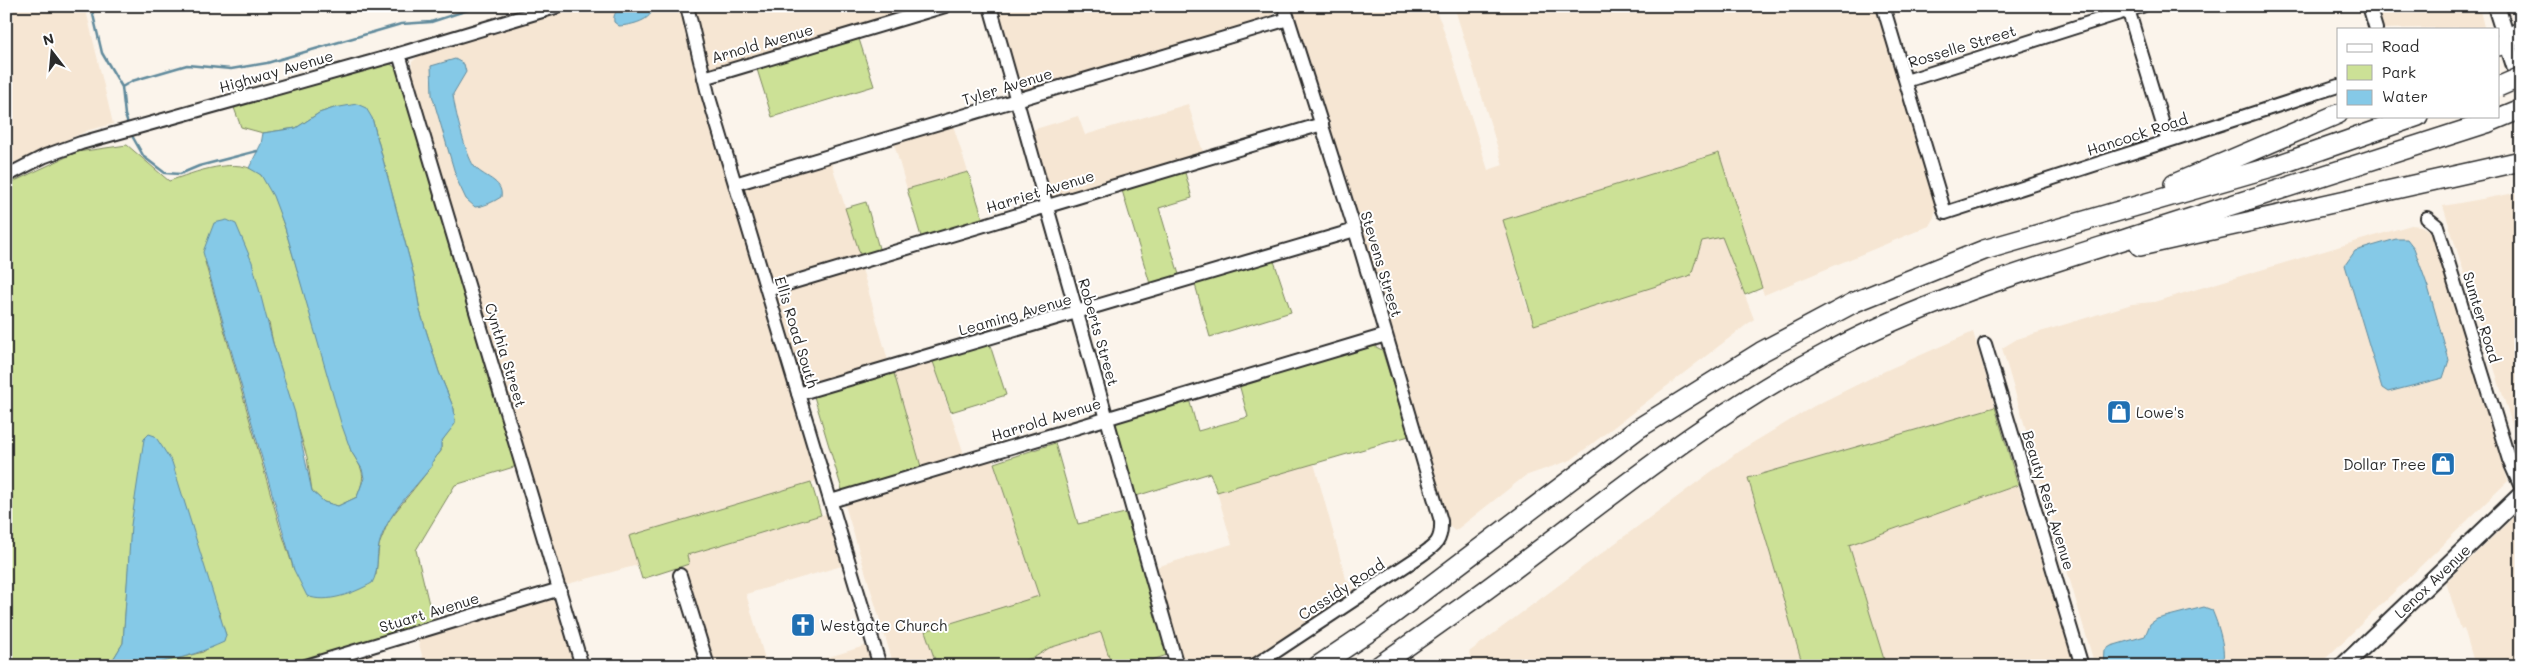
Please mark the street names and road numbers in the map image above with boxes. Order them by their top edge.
street label: Arnold Avenue [709,19,815,67]
street label: Rosselle Street [1906,20,2018,72]
street label: Highway Avenue [217,45,335,97]
street label: Tyler Avenue [959,63,1055,109]
street label: Hancock Road [2084,108,2190,160]
street label: Harriet Avenue [983,165,1097,217]
street label: Stevens Street [1356,209,1408,319]
street label: Sumter Road [2459,269,2505,365]
street label: Ellis Road South [771,274,823,390]
street label: Roberts Street [1074,276,1124,388]
street label: Leaming Avenue [956,288,1074,340]
street label: Cynthia Street [481,300,531,410]
street label: Harrold Avenue [989,393,1103,445]
street label: Beauty Rest Avenue [2018,428,2080,572]
street label: Lenox Avenue [2390,540,2474,622]
street label: Cassidy Road [1294,554,1388,624]
street label: Stuart Avenue [377,587,481,637]

